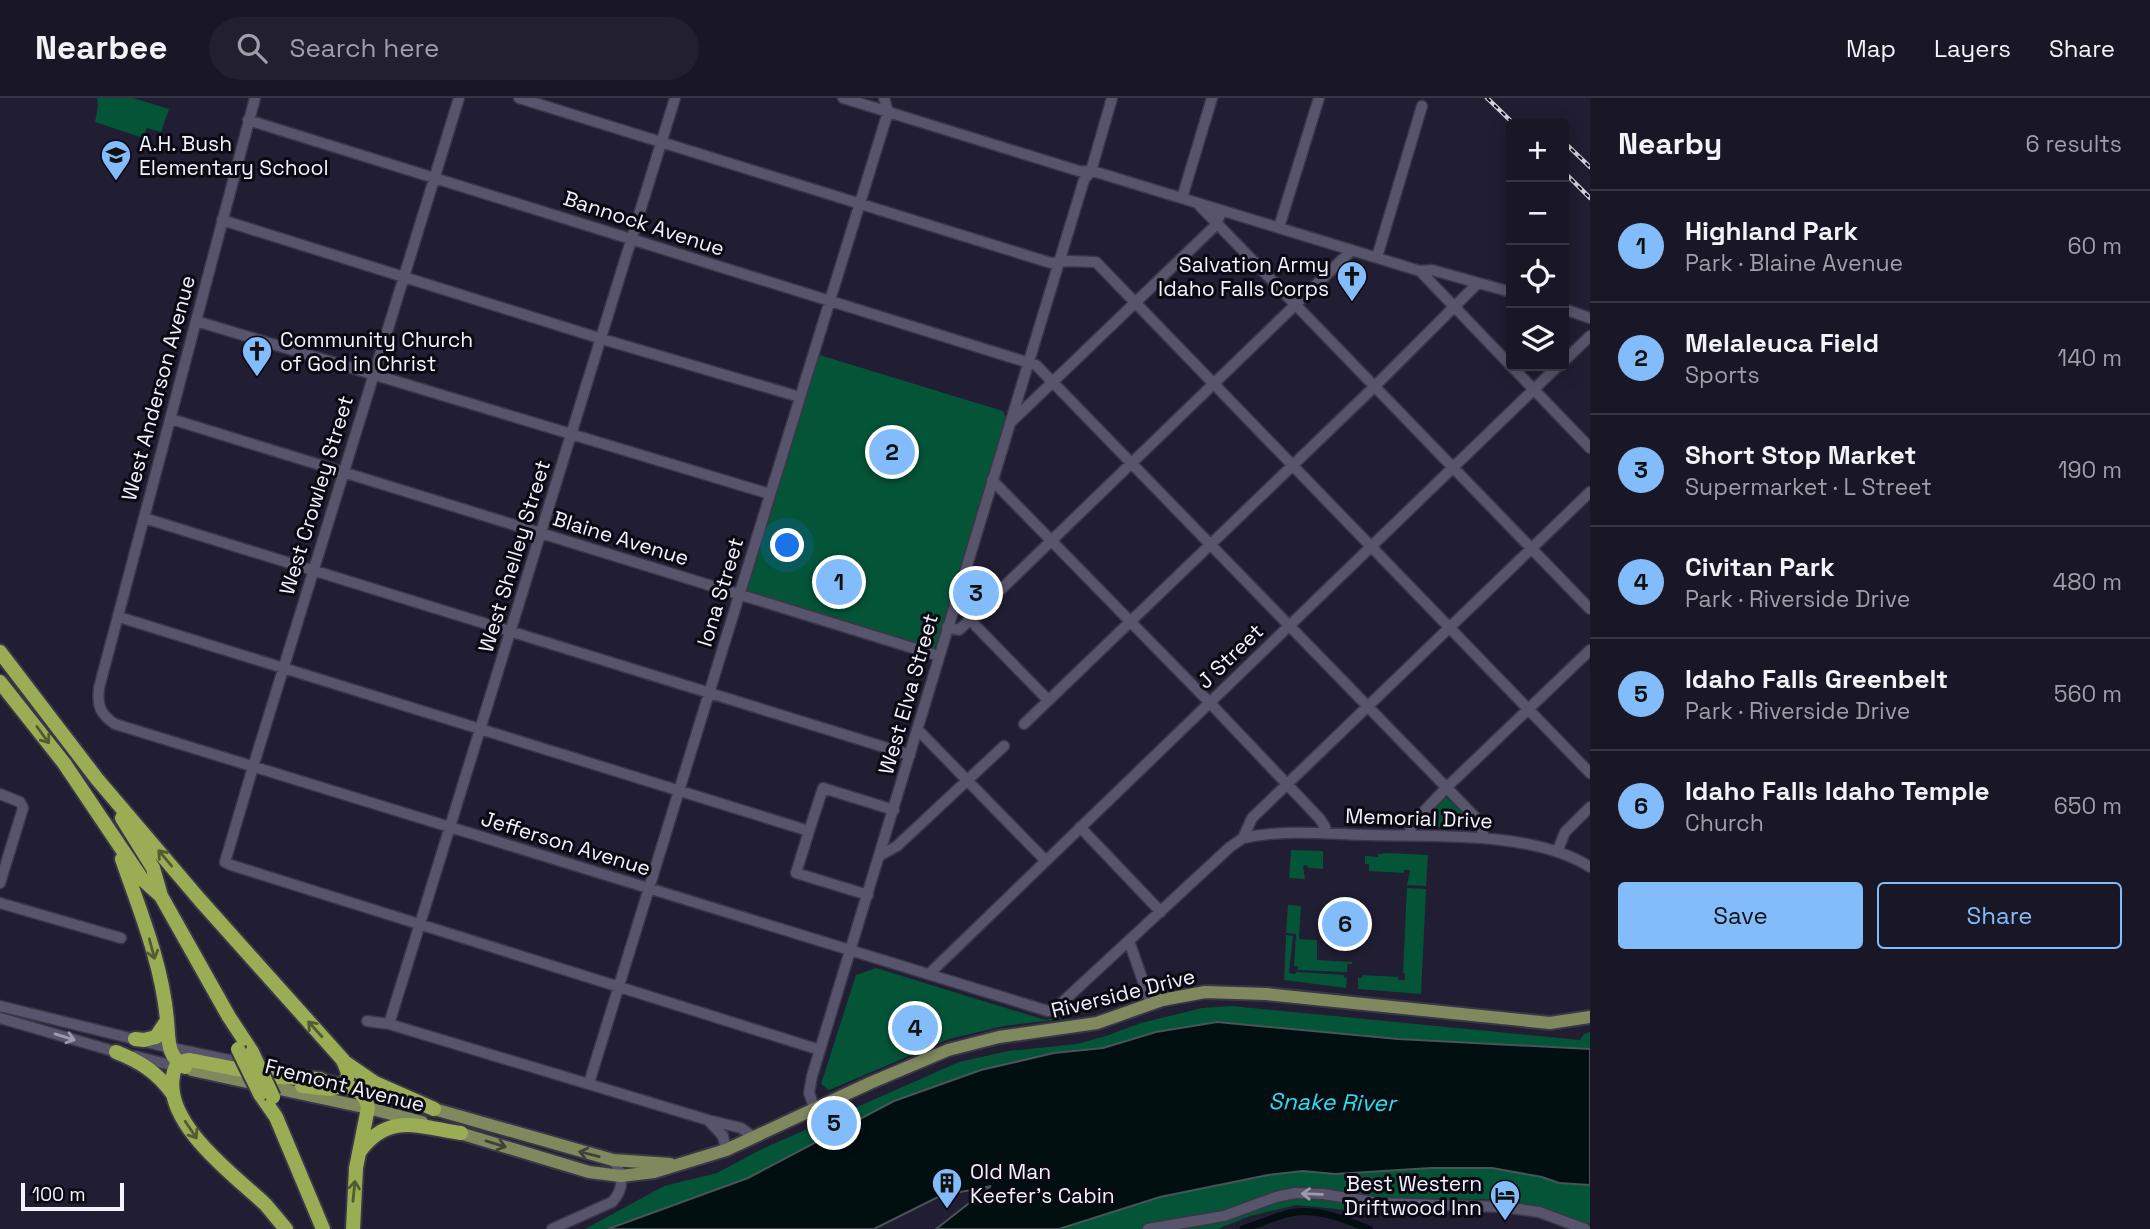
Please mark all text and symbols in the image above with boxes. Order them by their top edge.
search box [209,17,699,80]
text: Nearbee [35,27,167,69]
icon: search [233,29,271,67]
text: Search here [289,31,439,65]
text: Map [1846,33,1896,64]
text: Layers [1934,33,2011,64]
text: Share [2049,33,2115,64]
map controls [1506,119,1569,371]
button: + [1506,119,1569,182]
text: Nearby [1618,124,1722,163]
text: 6 results [2026,129,2122,159]
place label: A.H. Bush Elementary School [139,130,329,181]
school or university icon: A.H. Bush Elementary School [99,138,133,182]
button: − [1506,182,1569,245]
street label: Bannock Avenue [560,184,728,262]
text: Highland Park [1685,214,1858,248]
text: 1 [1636,231,1646,261]
text: 60 m [2067,231,2122,261]
button: locate [1506,245,1569,308]
text: Park · Blaine Avenue [1685,248,1903,278]
place label: Salvation Army Idaho Falls Corps [1158,251,1329,302]
church icon: Salvation Army Idaho Falls Corps [1335,259,1369,303]
street label: West Anderson Avenue [115,272,201,504]
button: layers [1506,308,1569,371]
place label: Community Church of God in Christ [280,326,473,377]
text: Melaleuca Field [1685,326,1879,360]
church icon: Community Church of God in Christ [240,334,274,378]
text: 2 [1634,343,1648,373]
text: 140 m [2058,343,2122,373]
text: Sports [1685,360,1760,390]
street label: West Crowley Street [273,392,359,598]
pin: 2 [869,426,915,478]
text: Short Stop Market [1685,438,1916,472]
text: 3 [1634,455,1648,485]
text: 190 m [2058,455,2122,485]
street label: West Shelley Street [472,457,556,655]
text: Supermarket · L Street [1685,472,1932,502]
street label: Blaine Avenue [550,505,692,571]
your location [770,528,804,562]
street label: Iona Street [691,534,749,650]
text: Civitan Park [1685,550,1835,584]
pin: 1 [816,556,862,608]
pin: 3 [953,567,999,619]
text: 4 [1634,567,1648,597]
text: 480 m [2053,567,2122,597]
text: Park · Riverside Drive [1685,584,1910,614]
street label: West Elva Street [872,610,944,778]
street label: J Street [1191,618,1269,694]
text: Idaho Falls Greenbelt [1685,662,1948,696]
text: 5 [1634,679,1648,709]
text: 560 m [2054,679,2122,709]
text: Park · Riverside Drive [1685,696,1910,726]
one-way arrow [35,725,50,744]
text: Idaho Falls Idaho Temple [1685,774,1990,808]
text: 6 [1634,791,1648,821]
text: 650 m [2054,791,2122,821]
street label: Memorial Drive [1345,802,1493,834]
street label: Jefferson Avenue [478,804,654,882]
text: Church [1685,808,1764,838]
one-way arrow [157,849,173,867]
button: Save [1618,882,1863,949]
button: Share [1877,882,2122,949]
pin: 6 [1322,898,1368,950]
one-way arrow [146,937,159,960]
street label: Riverside Drive [1048,962,1198,1024]
pin: 4 [892,1002,938,1054]
one-way arrow [306,1021,323,1038]
one-way arrow [54,1032,76,1045]
street label: Fremont Avenue [262,1052,428,1118]
water label: Snake River [1268,1086,1398,1118]
pin: 5 [811,1097,857,1149]
one-way arrow [184,1120,198,1139]
one-way arrow [484,1139,506,1152]
one-way arrow [578,1147,601,1160]
place label: Old Man Keefer's Cabin [970,1158,1115,1209]
building icon: Old Man Keefer's Cabin [930,1166,964,1210]
place label: Best Western Driftwood Inn [1344,1170,1482,1221]
hotel icon: Best Western Driftwood Inn [1488,1178,1522,1222]
scale bar [21,1180,124,1212]
one-way arrow [348,1180,361,1202]
text: 100 m [32,1182,86,1207]
one-way arrow [1301,1187,1324,1200]

